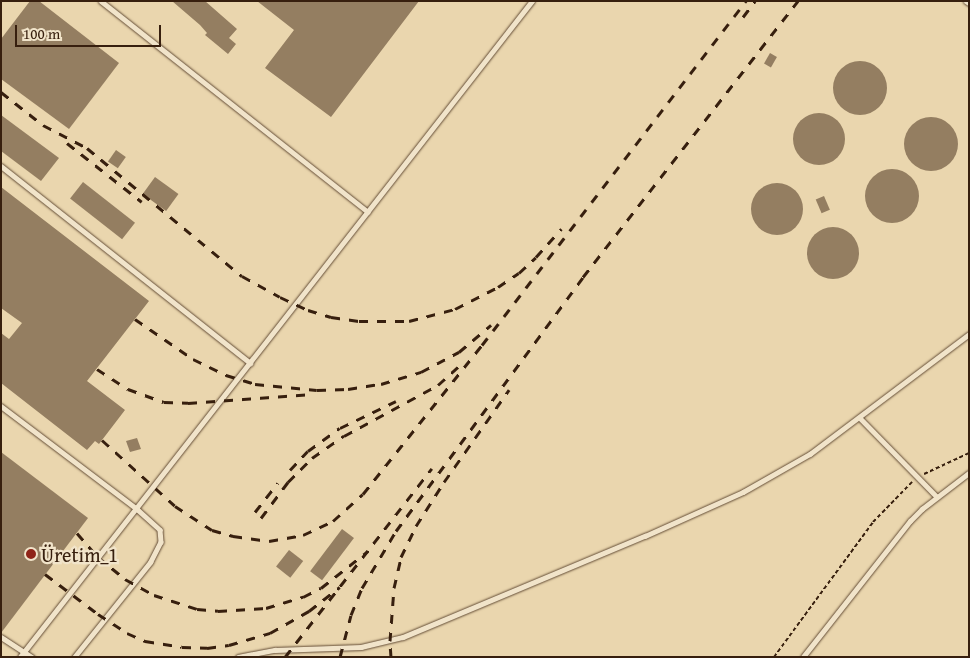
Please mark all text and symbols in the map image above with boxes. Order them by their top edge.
scale bar [18,15,164,47]
text: 100 m [23,23,60,44]
place label: Üretim_1 [41,542,118,566]
marker: Üretim_1 [25,548,37,560]

